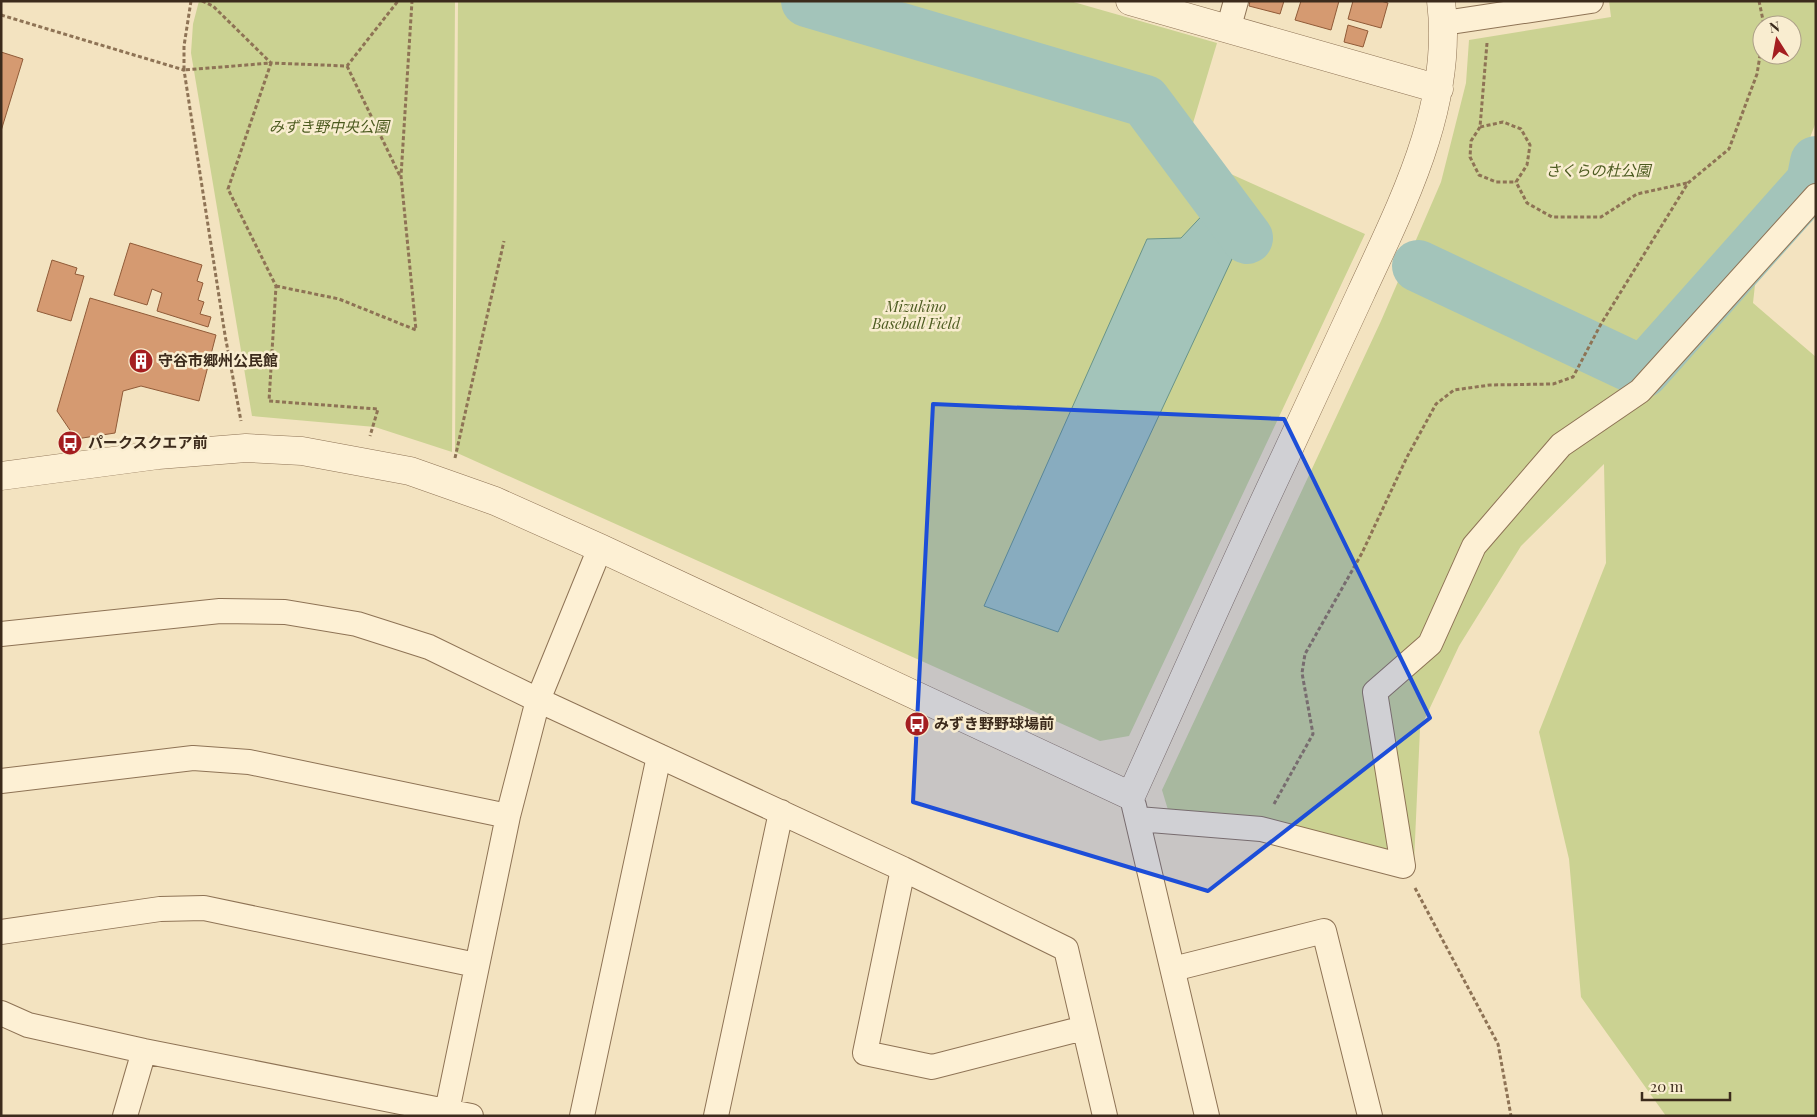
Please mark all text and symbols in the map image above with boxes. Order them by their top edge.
north arrow [1752,15,1802,65]
text: N [1768,16,1781,37]
park label: みずき野中央公園 [269,116,391,136]
park label: さくらの杜公園 [1545,160,1652,180]
park label: Mizukino Baseball Field [871,296,961,333]
building icon: 守谷市郷州公民館 [128,348,154,374]
place label: 守谷市郷州公民館 [158,350,278,370]
bus stop icon: パークスクエア前 [57,430,83,456]
place label: パークスクエア前 [88,432,208,452]
bus stop icon: みずき野野球場前 [904,711,930,737]
place label: みずき野野球場前 [934,713,1054,733]
scale bar [1642,1070,1730,1102]
text: 20 m [1650,1076,1684,1096]

